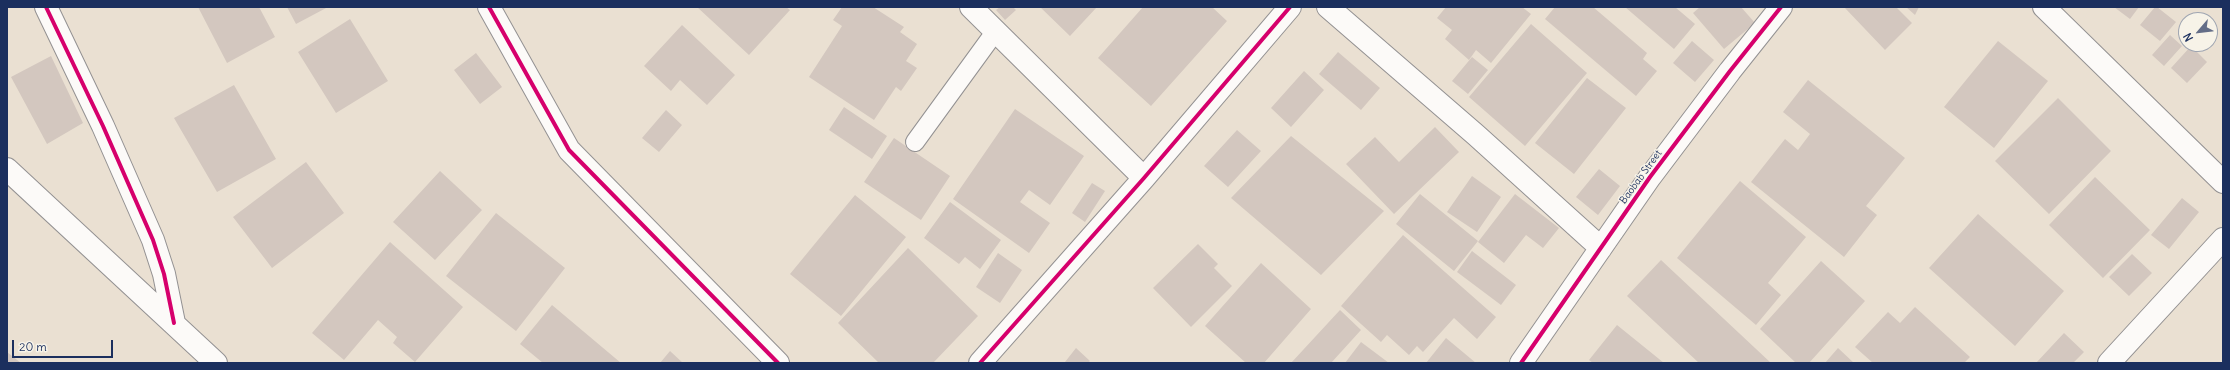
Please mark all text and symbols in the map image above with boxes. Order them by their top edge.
north arrow [2178,12,2218,52]
text: N [2180,31,2196,44]
street label: Baobab Street [1617,148,1665,206]
scale bar [14,332,115,358]
text: 20 m [19,339,47,354]

